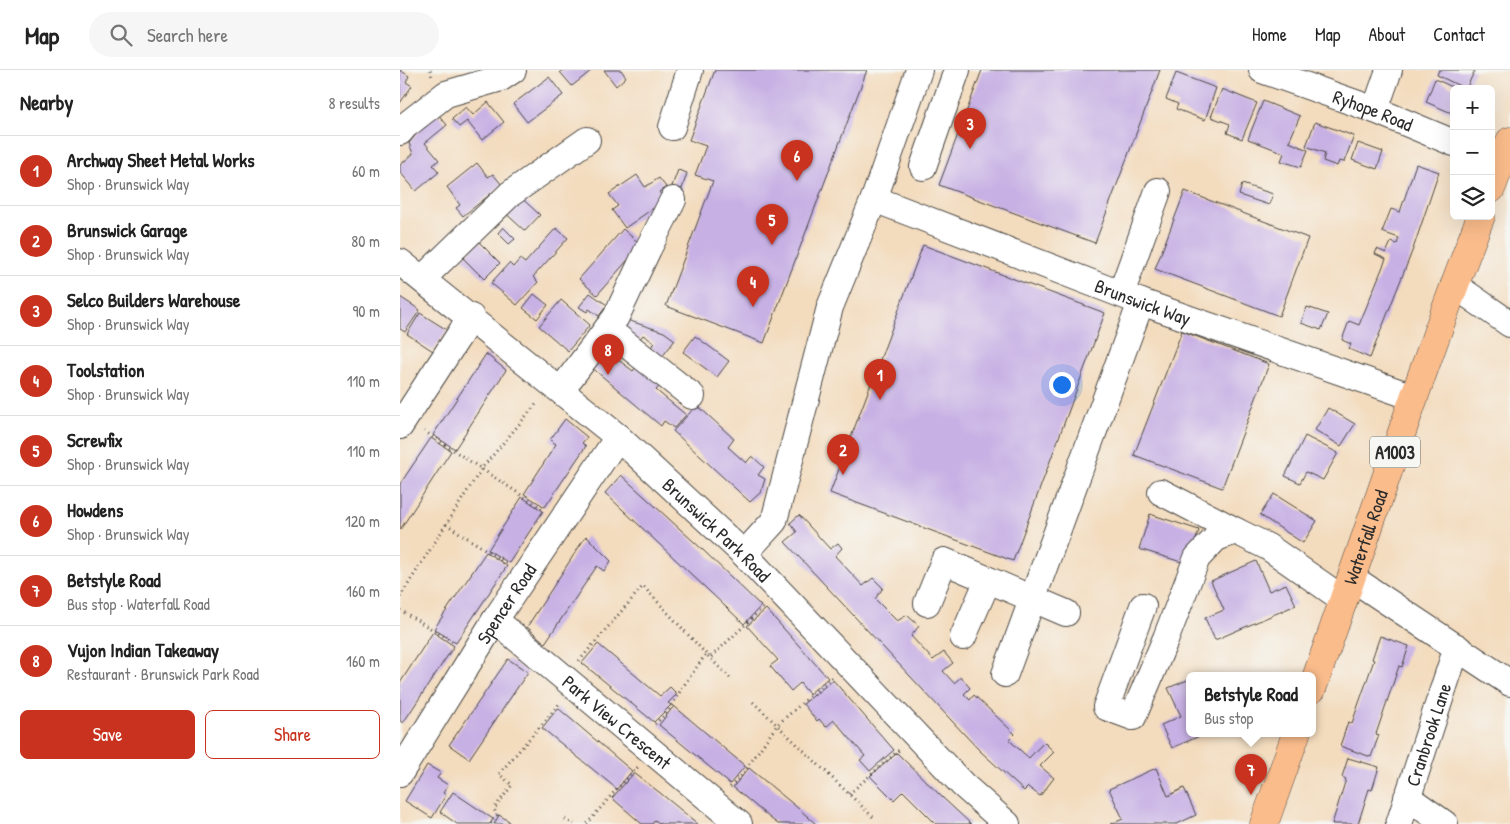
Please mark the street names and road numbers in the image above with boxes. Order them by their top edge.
street label: Ryhope Road [1329,83,1417,138]
street label: Brunswick Way [1091,272,1194,331]
road number: A1003 [1370,437,1420,468]
street label: Brunswick Park Road [657,472,777,588]
street label: Waterfall Road [1337,486,1394,588]
street label: Spencer Road [470,558,543,649]
street label: Park View Crescent [557,669,677,775]
street label: Cranbrook Lane [1399,679,1457,790]

